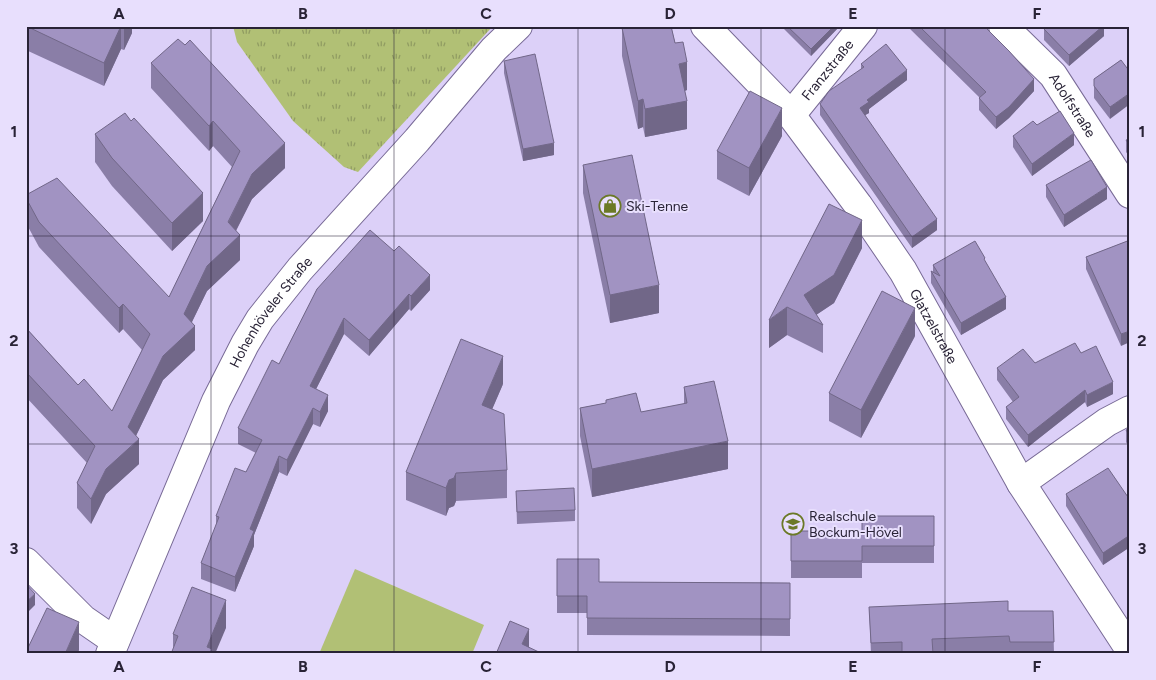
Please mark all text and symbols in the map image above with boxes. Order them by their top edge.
text: A [113,4,125,23]
text: B [298,4,308,23]
text: C [480,4,492,23]
text: D [664,4,676,23]
text: E [848,4,858,23]
text: F [1033,4,1042,23]
street label: Franzstraße [798,36,857,104]
street label: Adolfstraße [1046,70,1100,141]
text: 1 [11,122,17,141]
text: 1 [1139,122,1145,141]
shop icon: Ski-Tenne [598,194,622,218]
place label: Ski-Tenne [626,198,689,215]
street label: Hohenhöveler Straße [226,253,316,371]
street label: Glatzelstraße [906,286,962,367]
text: 2 [9,331,19,350]
text: 2 [1137,331,1147,350]
place label: Realschule Bockum-Hövel [809,508,902,541]
school or university icon: Realschule Bockum-Hövel [781,512,805,536]
text: 3 [10,539,19,558]
text: 3 [1138,539,1147,558]
text: A [113,657,125,676]
text: B [298,657,308,676]
text: C [480,657,492,676]
text: D [664,657,676,676]
text: E [848,657,858,676]
text: F [1033,657,1042,676]

